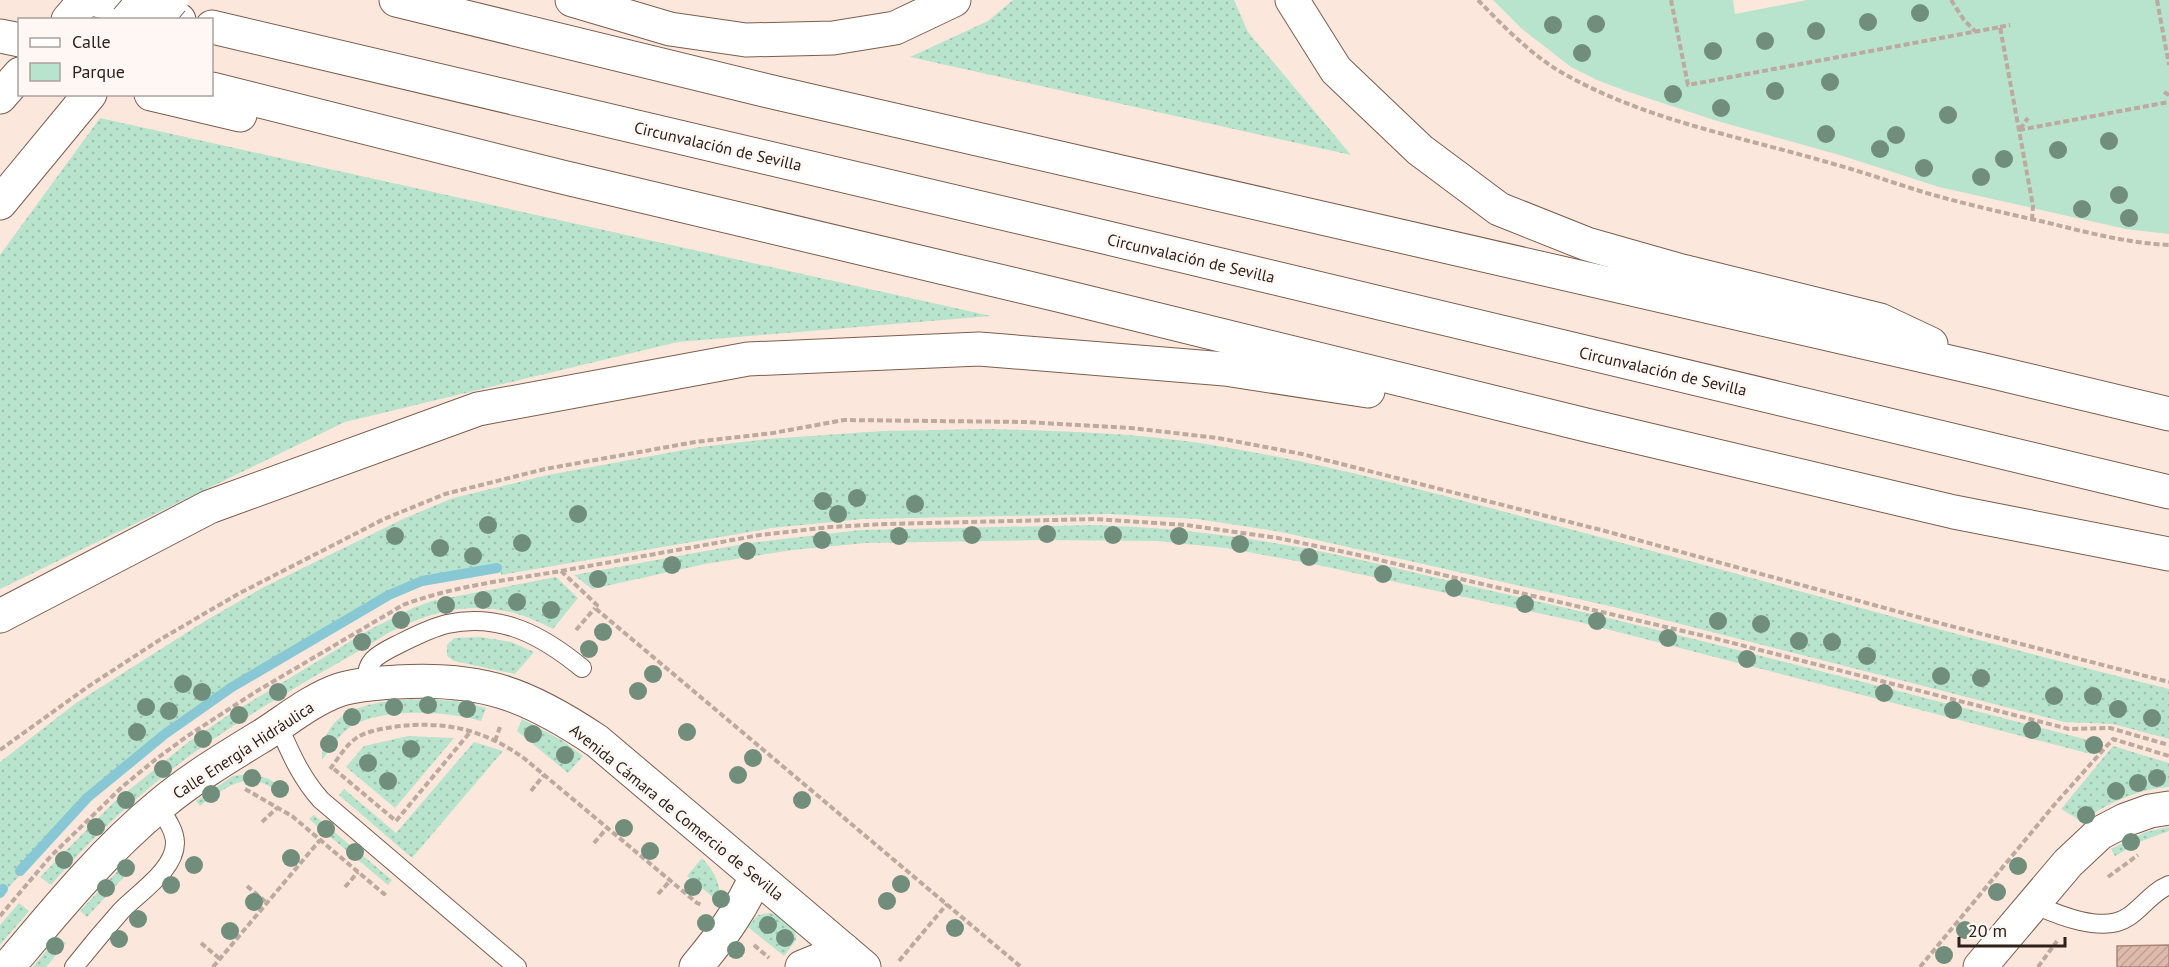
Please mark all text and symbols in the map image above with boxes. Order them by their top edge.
legend [18,18,213,96]
text: Calle [72,30,111,53]
text: Parque [72,60,125,83]
street label: Circunvalación de Sevilla [632,117,804,175]
street label: Circunvalación de Sevilla [1105,229,1277,287]
street label: Circunvalación de Sevilla [1577,342,1749,400]
street label: Calle Energía Hidráulica [169,697,317,803]
street label: Avenida Cámara de Comercio de Sevilla [566,719,788,905]
scale bar [1959,910,2066,948]
text: 20 m [1968,919,2007,942]

